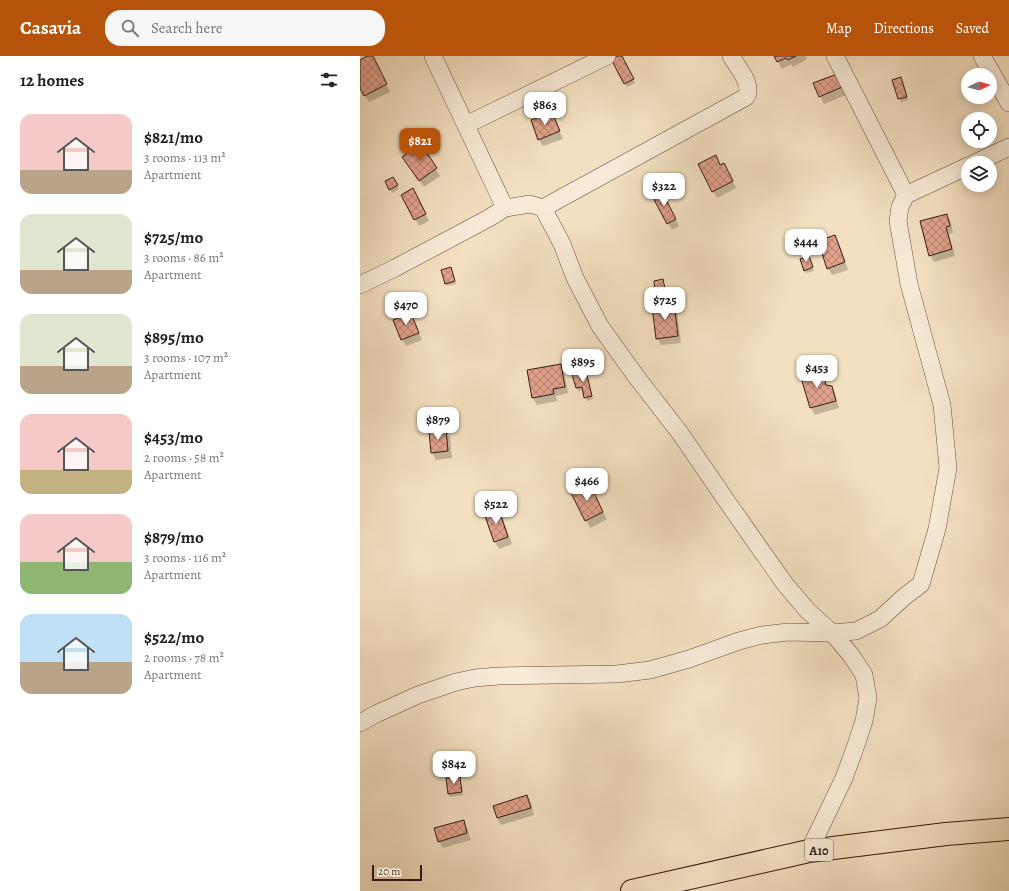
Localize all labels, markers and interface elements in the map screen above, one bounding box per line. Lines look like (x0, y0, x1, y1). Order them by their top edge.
search box (105, 10, 385, 46)
text: Casavia (20, 15, 81, 41)
icon: search (119, 17, 141, 39)
text: Search here (151, 18, 222, 38)
text: Map (826, 19, 852, 38)
text: Directions (874, 19, 934, 38)
text: Saved (956, 19, 989, 38)
north arrow (961, 68, 997, 104)
map controls (961, 68, 997, 192)
text: 12 homes (20, 69, 84, 92)
icon: filters (318, 69, 340, 91)
pin: $863 (521, 92, 569, 126)
text: $863 (533, 96, 557, 113)
button: locate (961, 112, 997, 148)
text: $821/mo (144, 126, 203, 149)
pin: $821 (396, 128, 444, 162)
icon: home (52, 130, 100, 178)
text: $821 (408, 132, 432, 149)
text: 3 rooms · 113 m² (144, 149, 226, 166)
button: layers (961, 156, 997, 192)
text: Apartment (144, 166, 202, 183)
pin: $322 (640, 173, 688, 207)
text: $322 (652, 177, 676, 194)
text: $725/mo (144, 226, 203, 249)
pin: $444 (782, 229, 830, 263)
icon: home (52, 230, 100, 278)
text: $444 (794, 233, 818, 250)
text: 3 rooms · 86 m² (144, 249, 224, 266)
text: Apartment (144, 266, 202, 283)
pin: $725 (641, 287, 689, 321)
text: $725 (653, 291, 677, 308)
pin: $470 (382, 292, 430, 326)
text: $470 (394, 296, 418, 313)
text: $895/mo (144, 326, 204, 349)
icon: home (52, 330, 100, 378)
text: 3 rooms · 107 m² (144, 349, 228, 366)
pin: $895 (559, 349, 607, 383)
text: $895 (571, 353, 595, 370)
pin: $453 (793, 355, 841, 389)
text: $453 (805, 359, 829, 376)
text: Apartment (144, 366, 202, 383)
pin: $879 (414, 407, 462, 441)
text: $879 (426, 411, 450, 428)
text: $453/mo (144, 426, 203, 449)
icon: home (52, 430, 100, 478)
text: 2 rooms · 58 m² (144, 449, 224, 466)
text: Apartment (144, 466, 202, 483)
pin: $466 (563, 468, 611, 502)
text: $466 (575, 472, 599, 489)
pin: $522 (472, 491, 520, 525)
text: $522 (484, 495, 508, 512)
text: $879/mo (144, 526, 204, 549)
icon: home (52, 530, 100, 578)
text: 3 rooms · 116 m² (144, 549, 226, 566)
text: Apartment (144, 566, 202, 583)
text: $522/mo (144, 626, 204, 649)
icon: home (52, 630, 100, 678)
text: 2 rooms · 78 m² (144, 649, 224, 666)
text: Apartment (144, 666, 202, 683)
pin: $842 (430, 751, 478, 785)
text: $842 (442, 755, 466, 772)
road number: A10 (805, 839, 833, 861)
scale bar (372, 863, 422, 882)
text: 20 m (378, 864, 400, 879)

